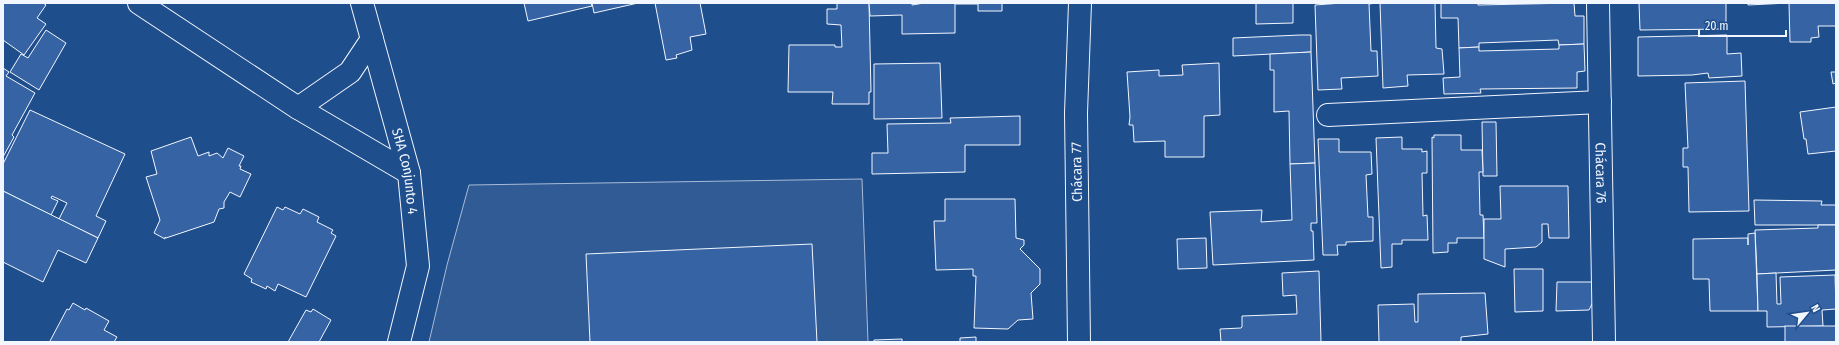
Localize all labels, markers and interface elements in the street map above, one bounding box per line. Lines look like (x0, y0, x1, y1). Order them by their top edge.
scale bar (1699, 12, 1786, 38)
text: 20 m (1705, 19, 1729, 33)
street label: SHA Conjunto 4 (388, 126, 421, 215)
street label: Chácara 77 (1068, 142, 1086, 202)
street label: Chácara 76 (1592, 142, 1610, 204)
north arrow (1787, 293, 1827, 333)
text: N (1808, 302, 1823, 314)

